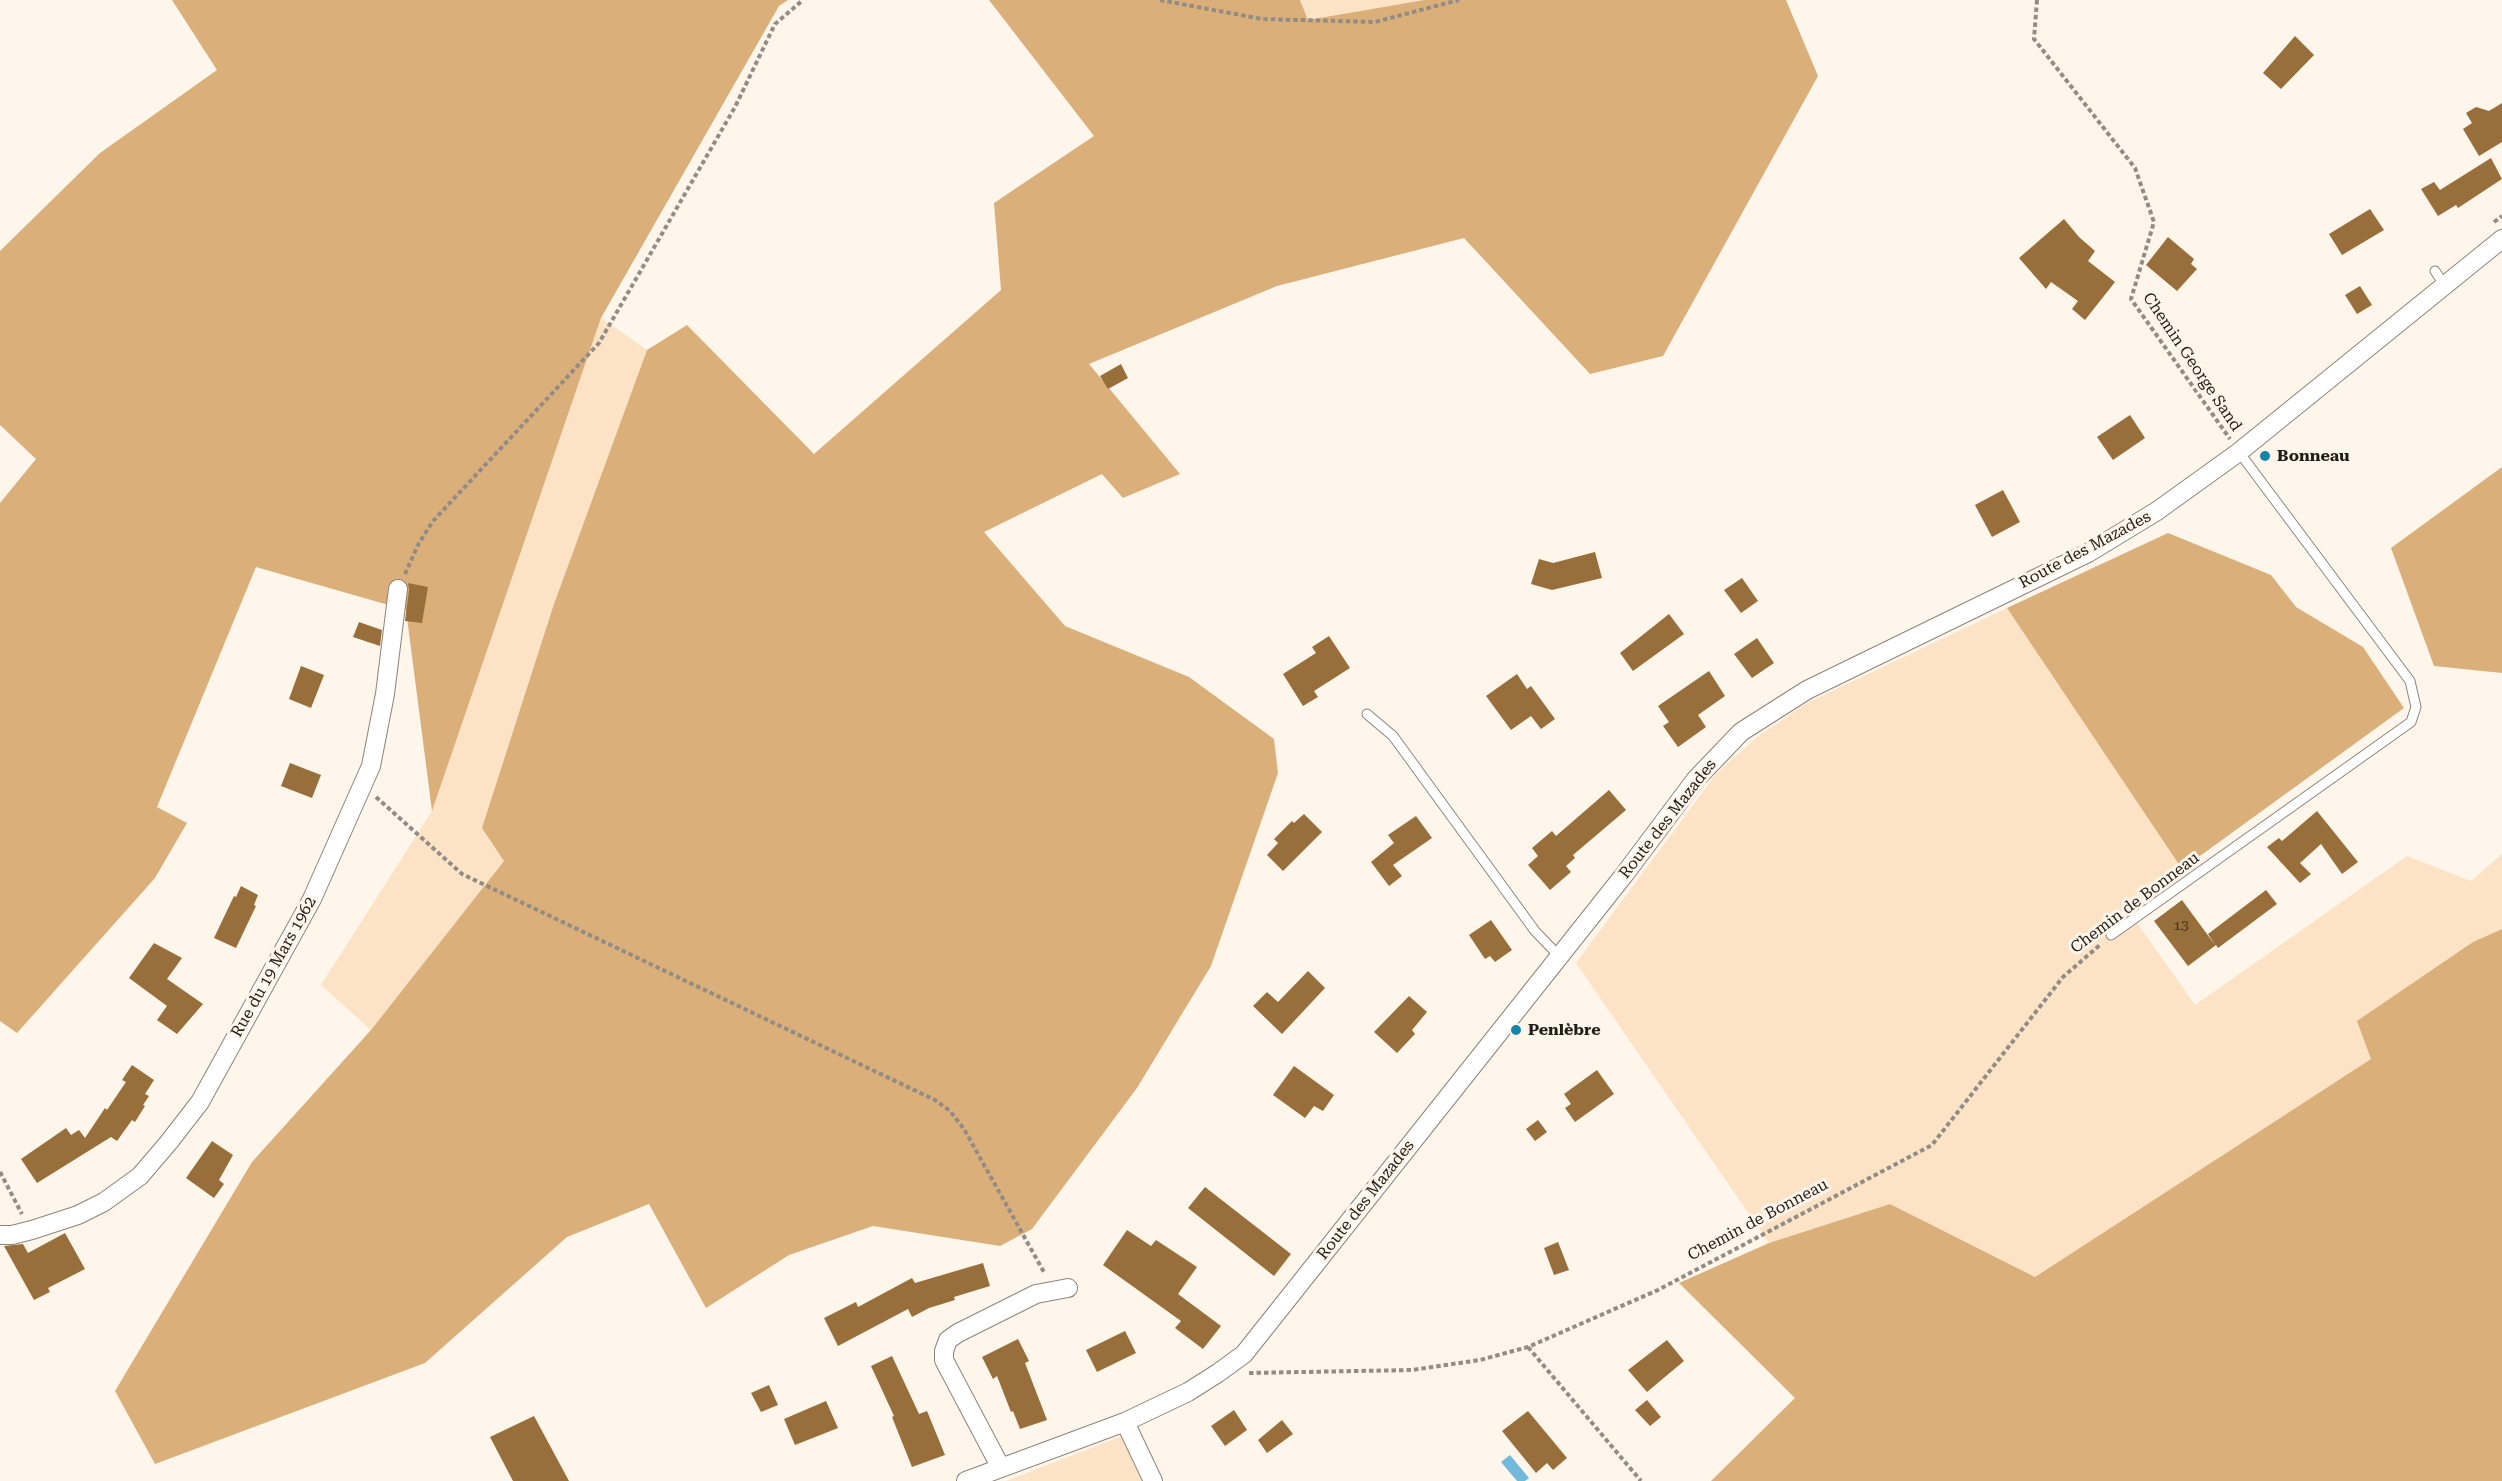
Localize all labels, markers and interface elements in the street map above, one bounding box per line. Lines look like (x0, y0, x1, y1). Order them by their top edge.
street label: Chemin George Sand (2138, 289, 2246, 435)
place label: Bonneau (2277, 446, 2350, 466)
marker: Bonneau (2258, 449, 2272, 463)
street label: Route des Mazades (2016, 507, 2154, 593)
street label: Route des Mazades (1615, 755, 1721, 883)
street label: Chemin de Bonneau (2067, 848, 2203, 958)
street label: Rue du 19 Mars 1962 (227, 893, 321, 1041)
house number: 13 (2173, 918, 2189, 934)
place label: Penlèbre (1528, 1020, 1601, 1040)
marker: Penlèbre (1509, 1023, 1523, 1037)
street label: Route des Mazades (1313, 1136, 1419, 1264)
street label: Chemin de Bonneau (1685, 1175, 1831, 1265)

